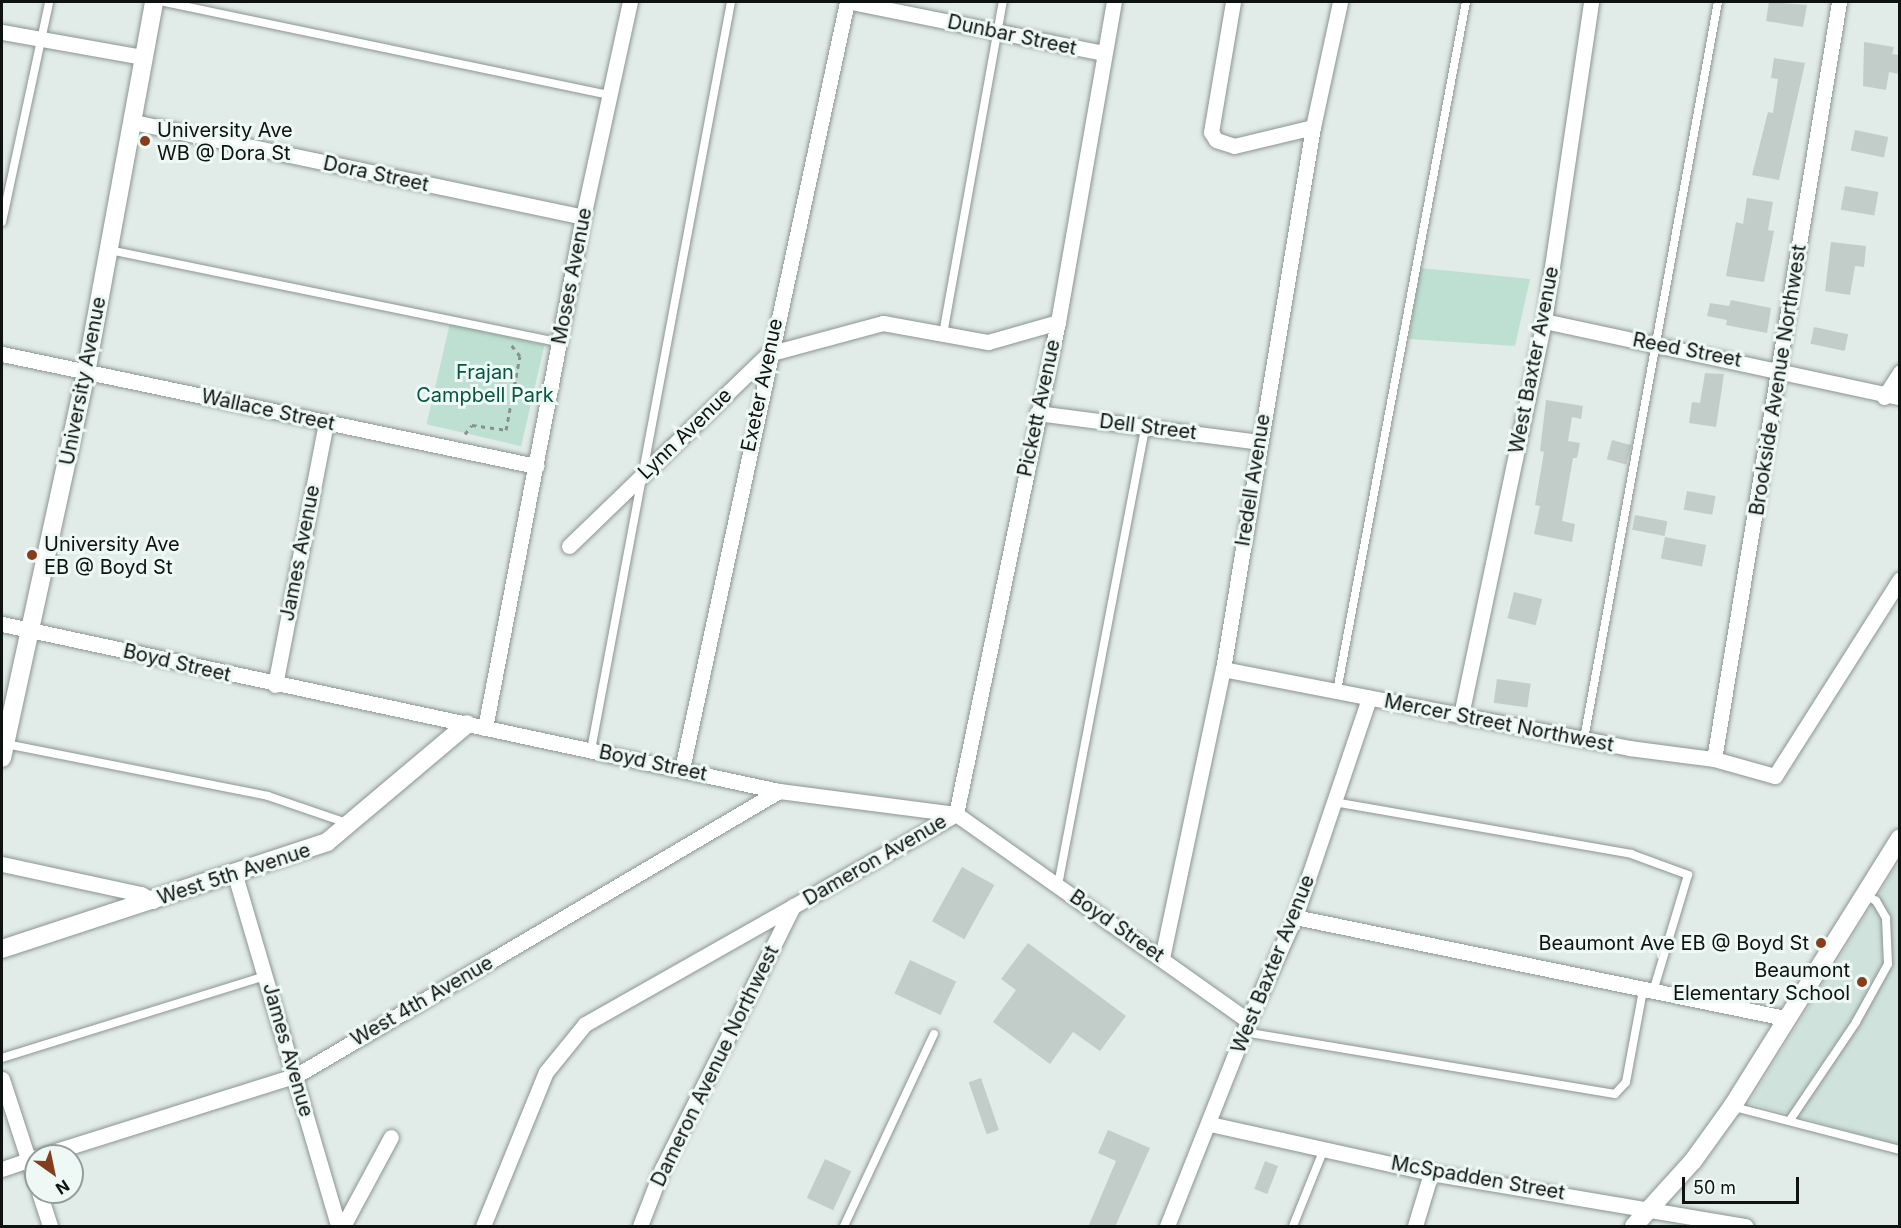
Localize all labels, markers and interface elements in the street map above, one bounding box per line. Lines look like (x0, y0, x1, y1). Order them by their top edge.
street label: Dunbar Street (945, 10, 1079, 60)
place label: University Ave WB @ Dora St (157, 118, 293, 165)
marker: University Ave WB @ Dora St (138, 134, 152, 148)
street label: Dora Street (321, 151, 431, 197)
street label: Moses Avenue (547, 206, 597, 346)
street label: Brookside Avenue Northwest (1745, 243, 1811, 517)
street label: West Baxter Avenue (1504, 264, 1564, 456)
street label: University Avenue (55, 295, 111, 467)
street label: Exeter Avenue (736, 316, 788, 454)
street label: Reed Street (1631, 328, 1743, 372)
street label: Pickett Avenue (1013, 337, 1065, 479)
park label: Frajan Campbell Park (416, 361, 554, 408)
street label: Lynn Avenue (633, 383, 737, 485)
street label: Wallace Street (199, 384, 337, 436)
street label: Dell Street (1098, 409, 1198, 445)
street label: Iredell Avenue (1231, 412, 1275, 548)
street label: James Avenue (275, 483, 325, 623)
place label: University Ave EB @ Boyd St (44, 532, 180, 579)
marker: University Ave EB @ Boyd St (25, 548, 39, 562)
street label: Boyd Street (121, 639, 233, 687)
street label: Mercer Street Northwest (1382, 689, 1616, 757)
street label: Boyd Street (597, 740, 709, 786)
street label: Dameron Avenue (799, 809, 951, 911)
street label: West 5th Avenue (154, 838, 314, 910)
street label: West Baxter Avenue (1226, 871, 1320, 1057)
street label: Boyd Street (1065, 885, 1169, 967)
place label: Beaumont Ave EB @ Boyd St (1538, 931, 1809, 955)
marker: Beaumont Ave EB @ Boyd St (1814, 936, 1828, 950)
street label: Dameron Avenue Northwest (646, 941, 784, 1191)
street label: West 4th Avenue (347, 951, 497, 1051)
place label: Beaumont Elementary School (1673, 958, 1850, 1005)
marker: Beaumont Elementary School (1855, 975, 1869, 989)
street label: James Avenue (257, 980, 319, 1120)
north arrow (24, 1144, 84, 1204)
street label: McSpadden Street (1389, 1151, 1567, 1205)
scale bar (1685, 1165, 1802, 1203)
text: N (52, 1176, 73, 1199)
text: 50 m (1693, 1177, 1736, 1198)

